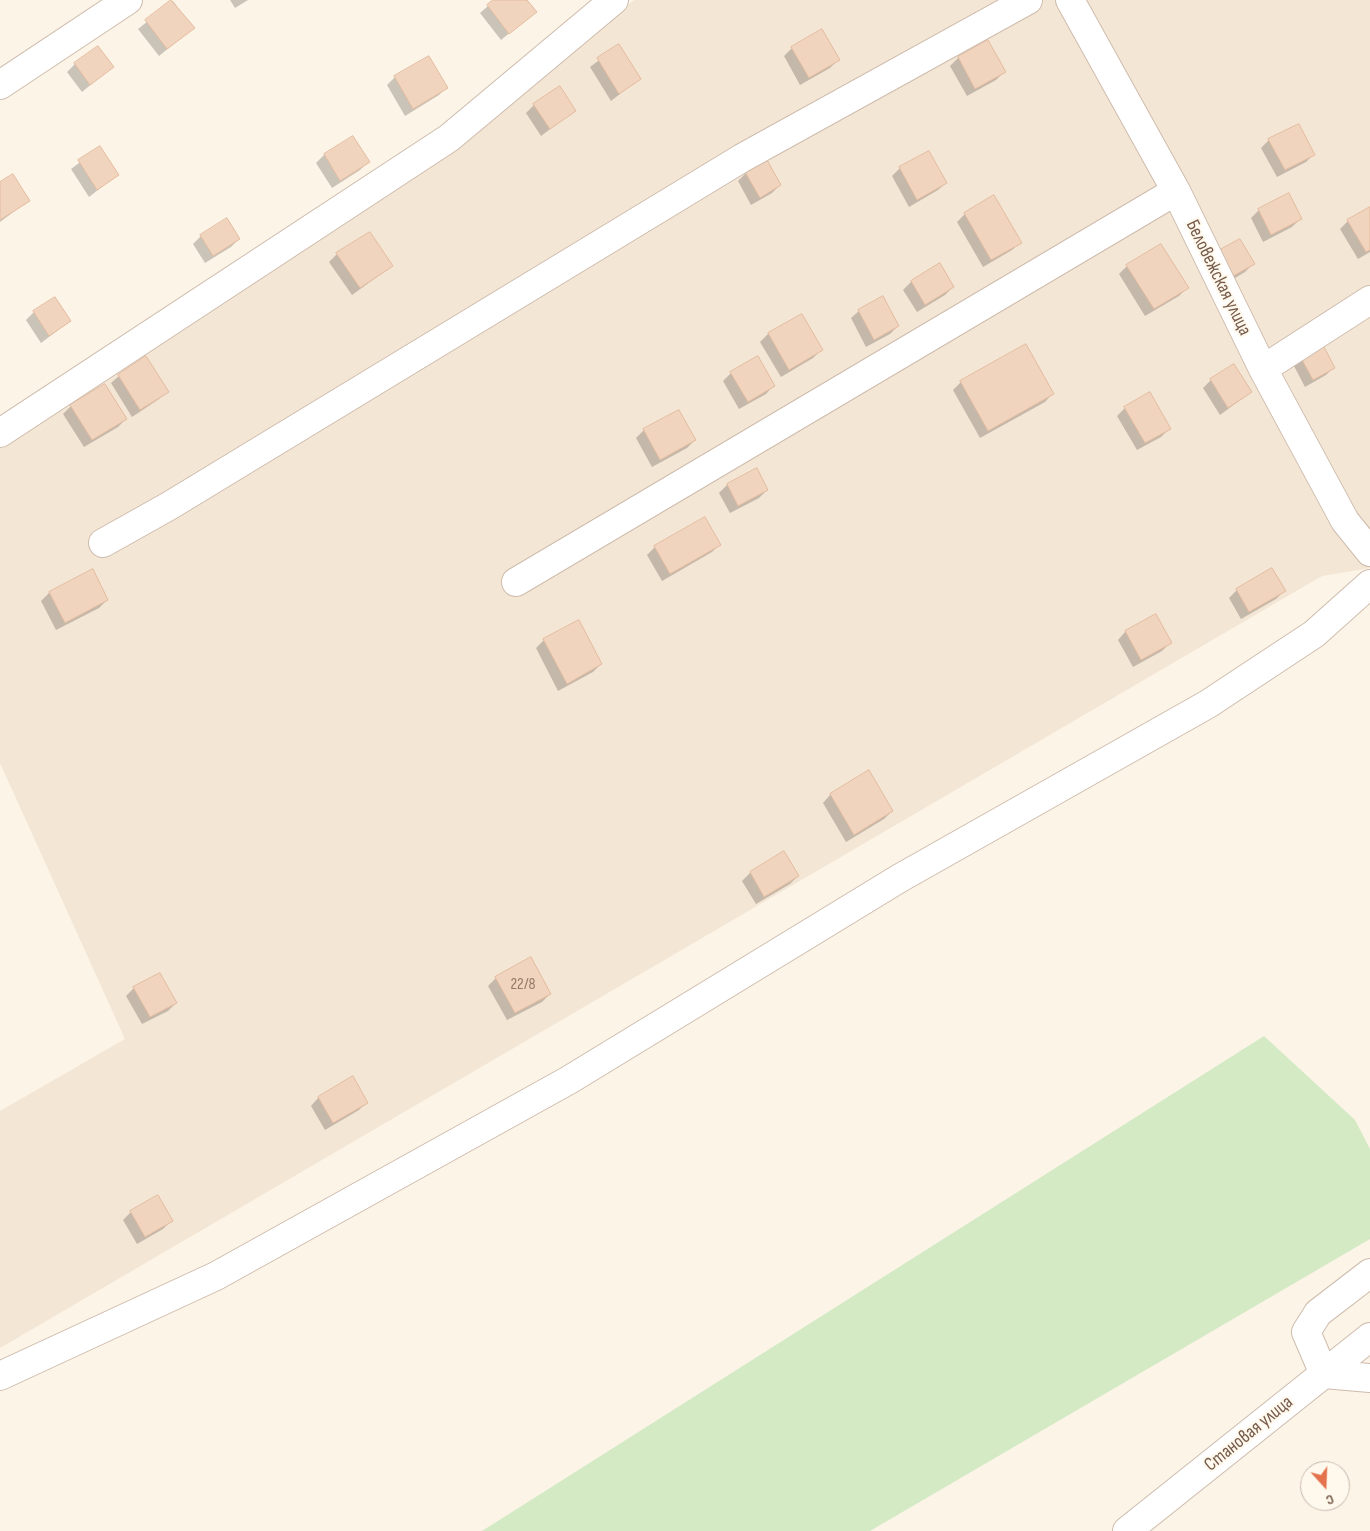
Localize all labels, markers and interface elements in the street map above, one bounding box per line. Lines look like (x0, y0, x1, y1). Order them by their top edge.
street label: Беловежская улица (1180, 216, 1256, 340)
house number: 22/8 (510, 975, 536, 995)
street label: Становая улица (1200, 1391, 1298, 1477)
north arrow (1300, 1461, 1350, 1511)
text: С (1324, 1490, 1336, 1509)

